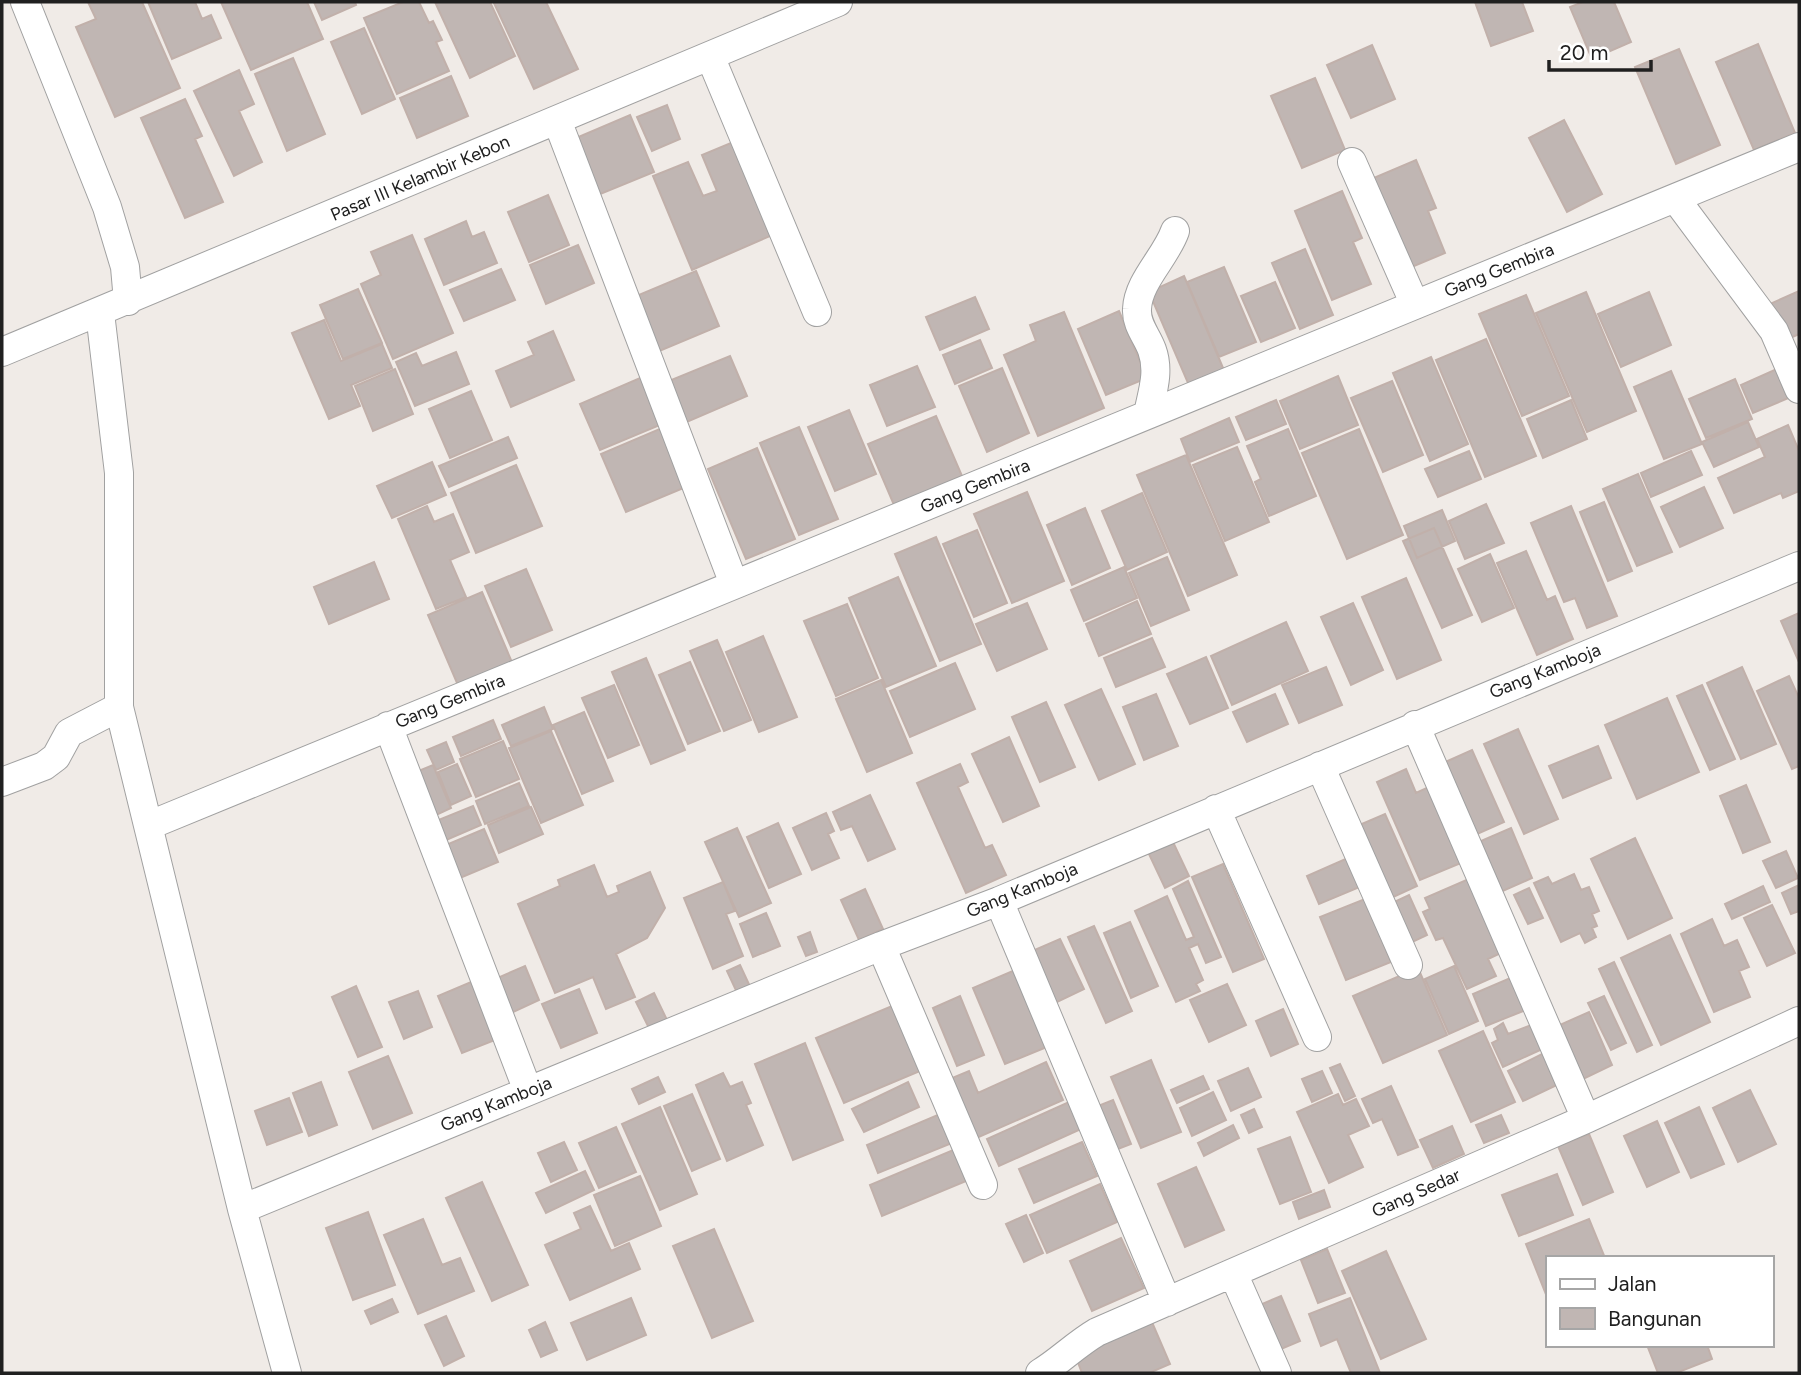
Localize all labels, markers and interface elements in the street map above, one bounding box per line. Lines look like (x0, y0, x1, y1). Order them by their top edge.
scale bar (1549, 28, 1650, 72)
text: 20 m (1560, 40, 1608, 65)
street label: Pasar III Kelambir Kebon (327, 130, 513, 226)
street label: Gang Gembira (1441, 238, 1557, 302)
street label: Gang Gembira (917, 454, 1033, 518)
street label: Gang Kamboja (1486, 639, 1604, 703)
street label: Gang Gembira (392, 669, 508, 733)
street label: Gang Kamboja (963, 858, 1081, 922)
street label: Gang Kamboja (437, 1072, 555, 1136)
street label: Gang Sedar (1368, 1164, 1464, 1222)
legend (1546, 1256, 1773, 1347)
text: Jalan (1608, 1271, 1657, 1296)
text: Bangunan (1608, 1306, 1701, 1331)

